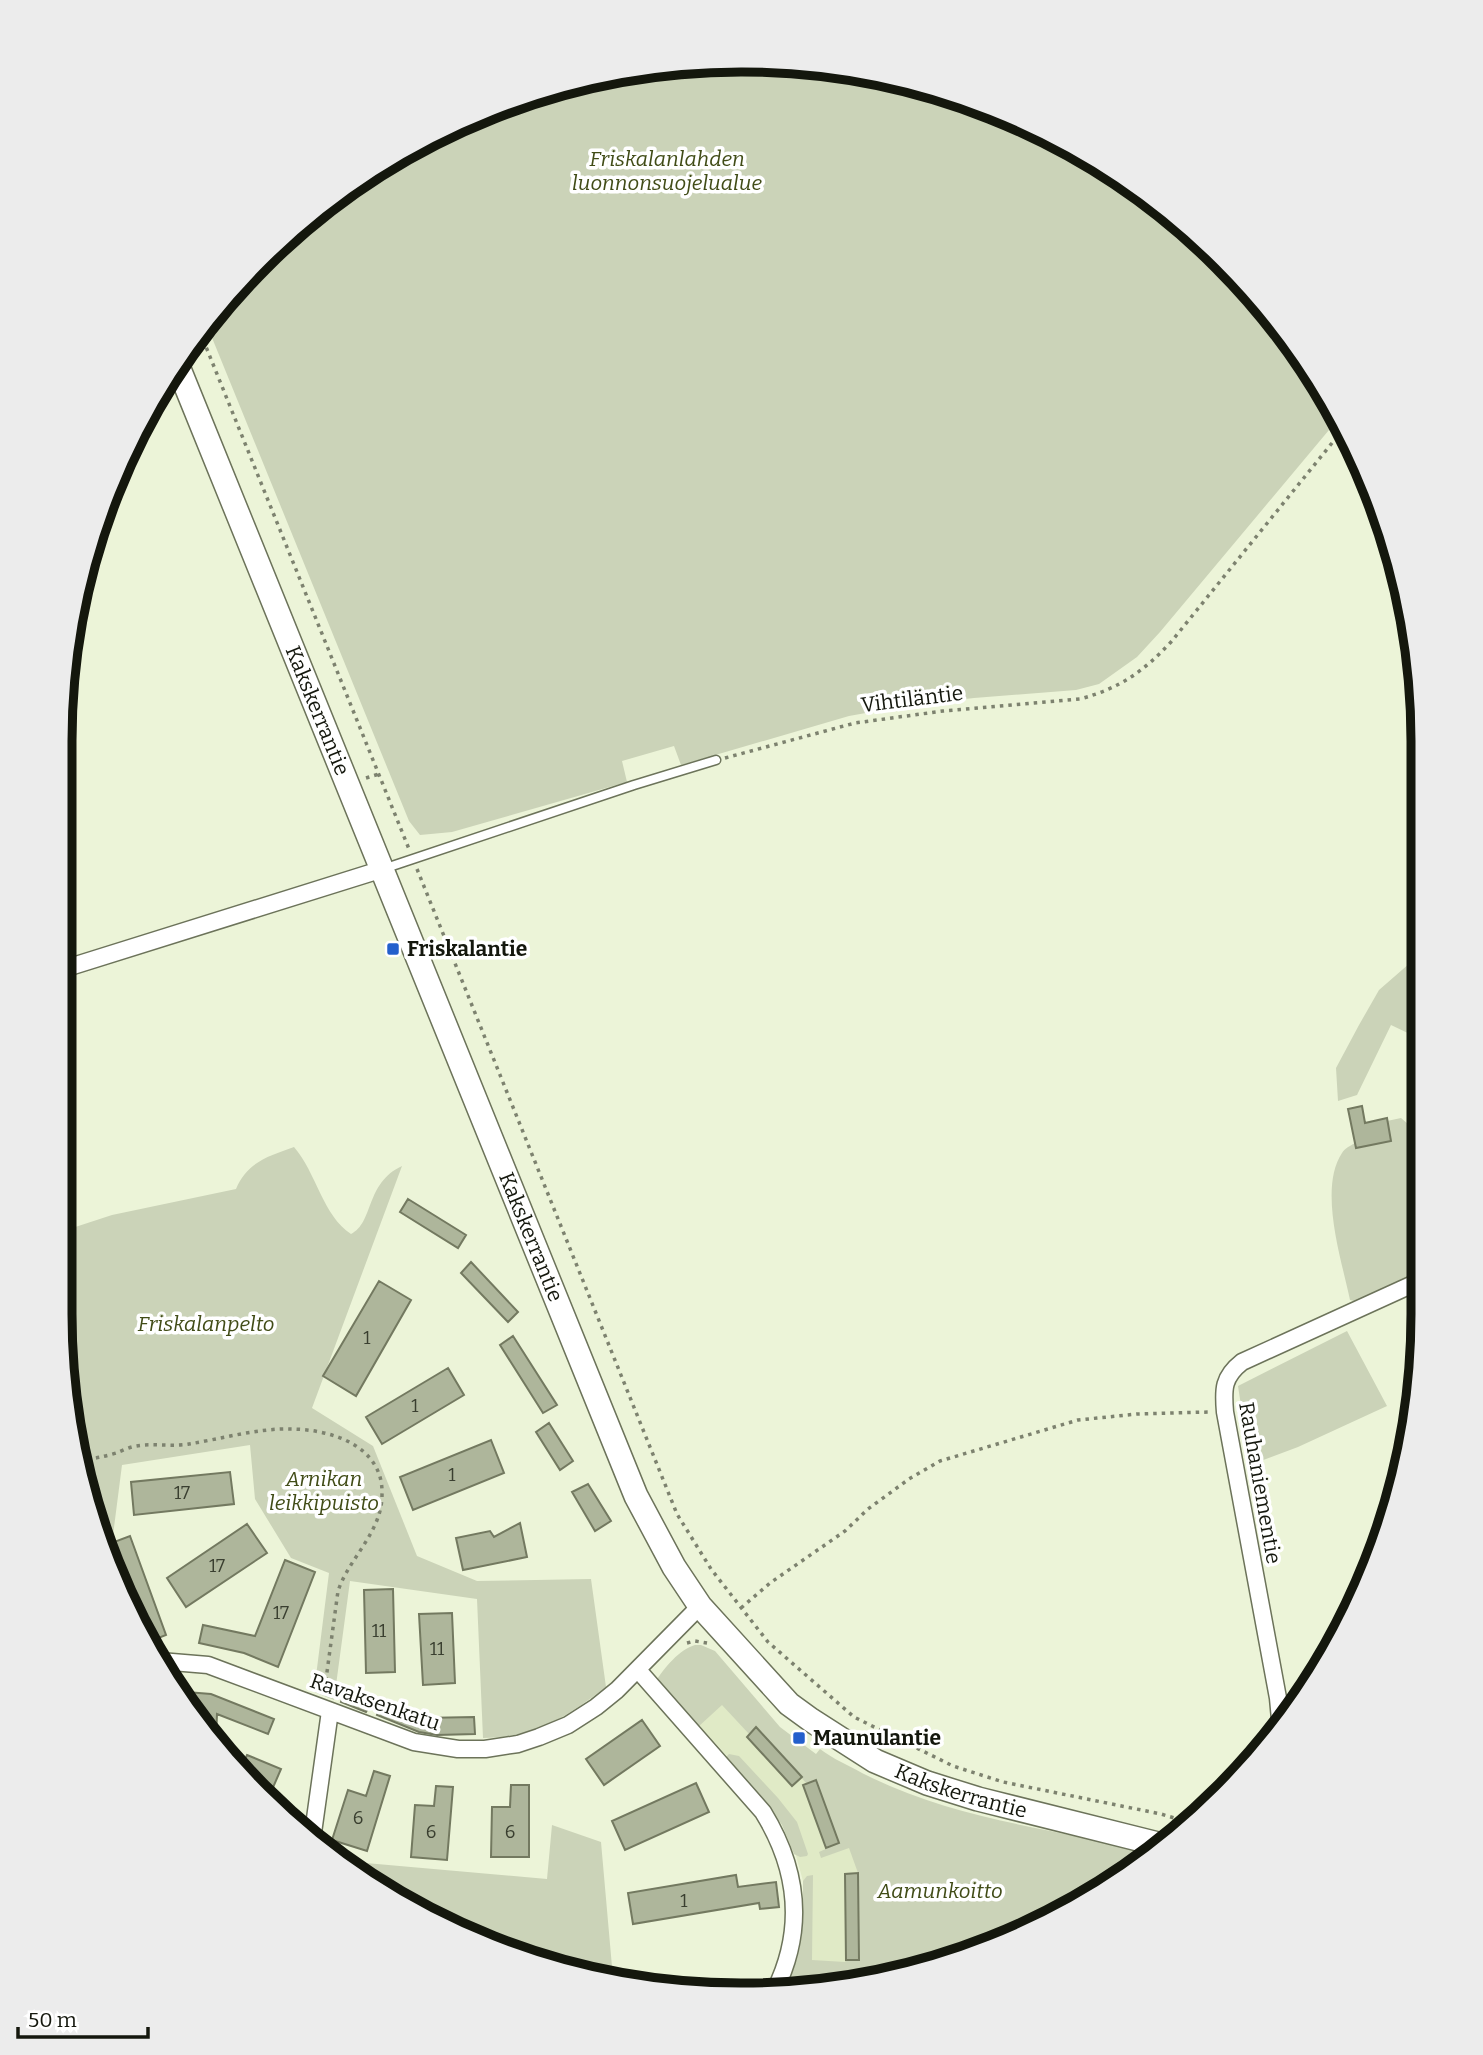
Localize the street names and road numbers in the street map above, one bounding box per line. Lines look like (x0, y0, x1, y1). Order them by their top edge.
street label: Kakskerrantie (280, 642, 355, 779)
street label: Vihtiläntie (859, 680, 965, 718)
street label: Kakskerrantie (493, 1168, 569, 1305)
street label: Rauhaniementie (1233, 1400, 1287, 1566)
street label: Ravaksenkatu (306, 1668, 444, 1736)
street label: Kakskerrantie (891, 1758, 1030, 1824)

